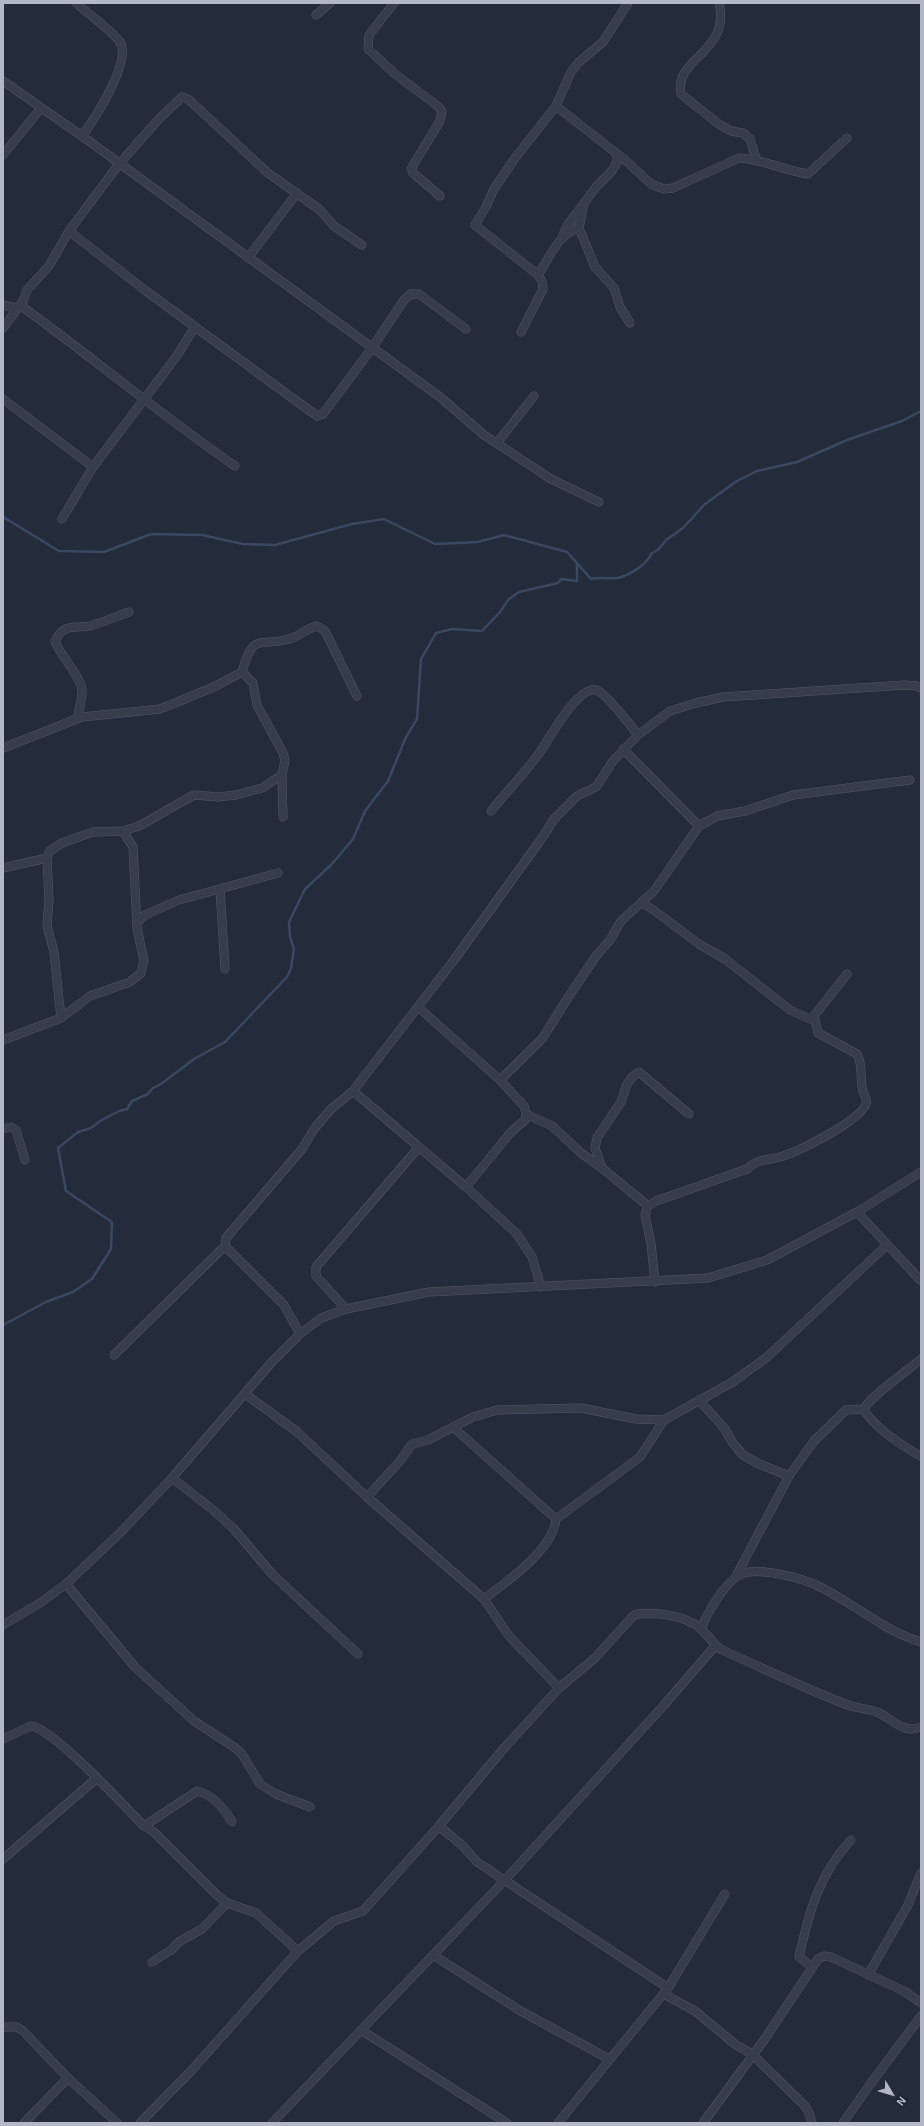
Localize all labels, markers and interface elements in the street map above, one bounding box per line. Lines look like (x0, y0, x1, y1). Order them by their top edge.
north arrow (872, 2074, 912, 2114)
text: N (894, 2095, 909, 2109)

